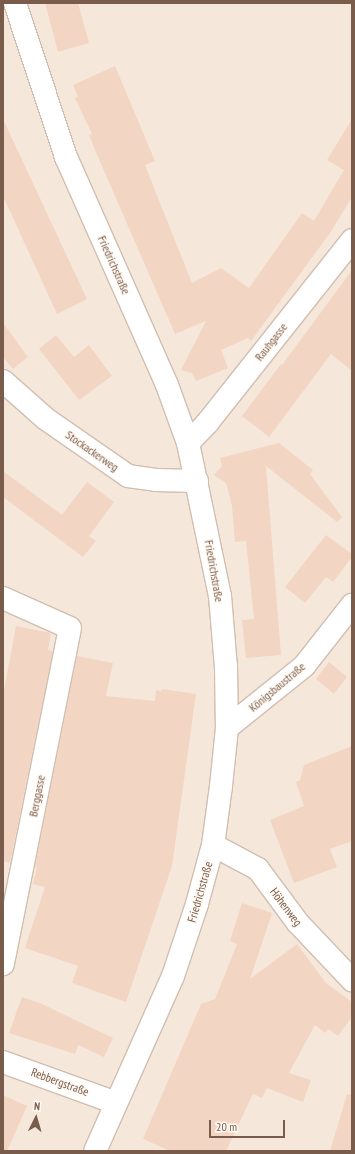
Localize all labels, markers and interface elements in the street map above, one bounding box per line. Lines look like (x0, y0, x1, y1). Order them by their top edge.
street label: Friedrichstraße (95, 233, 133, 297)
street label: Rauhgasse (252, 320, 290, 364)
street label: Stockackerweg (63, 428, 121, 474)
street label: Friedrichstraße (201, 539, 227, 603)
street label: Königsbaustraße (246, 659, 308, 715)
street label: Berggasse (26, 774, 48, 818)
street label: Friedrichstraße (184, 860, 216, 924)
street label: Höhenweg (267, 885, 305, 929)
street label: Rebbergstraße (29, 1065, 91, 1099)
north arrow (16, 1098, 56, 1138)
text: N (33, 1099, 41, 1113)
scale bar (211, 1112, 287, 1138)
text: 20 m (216, 1119, 237, 1134)

